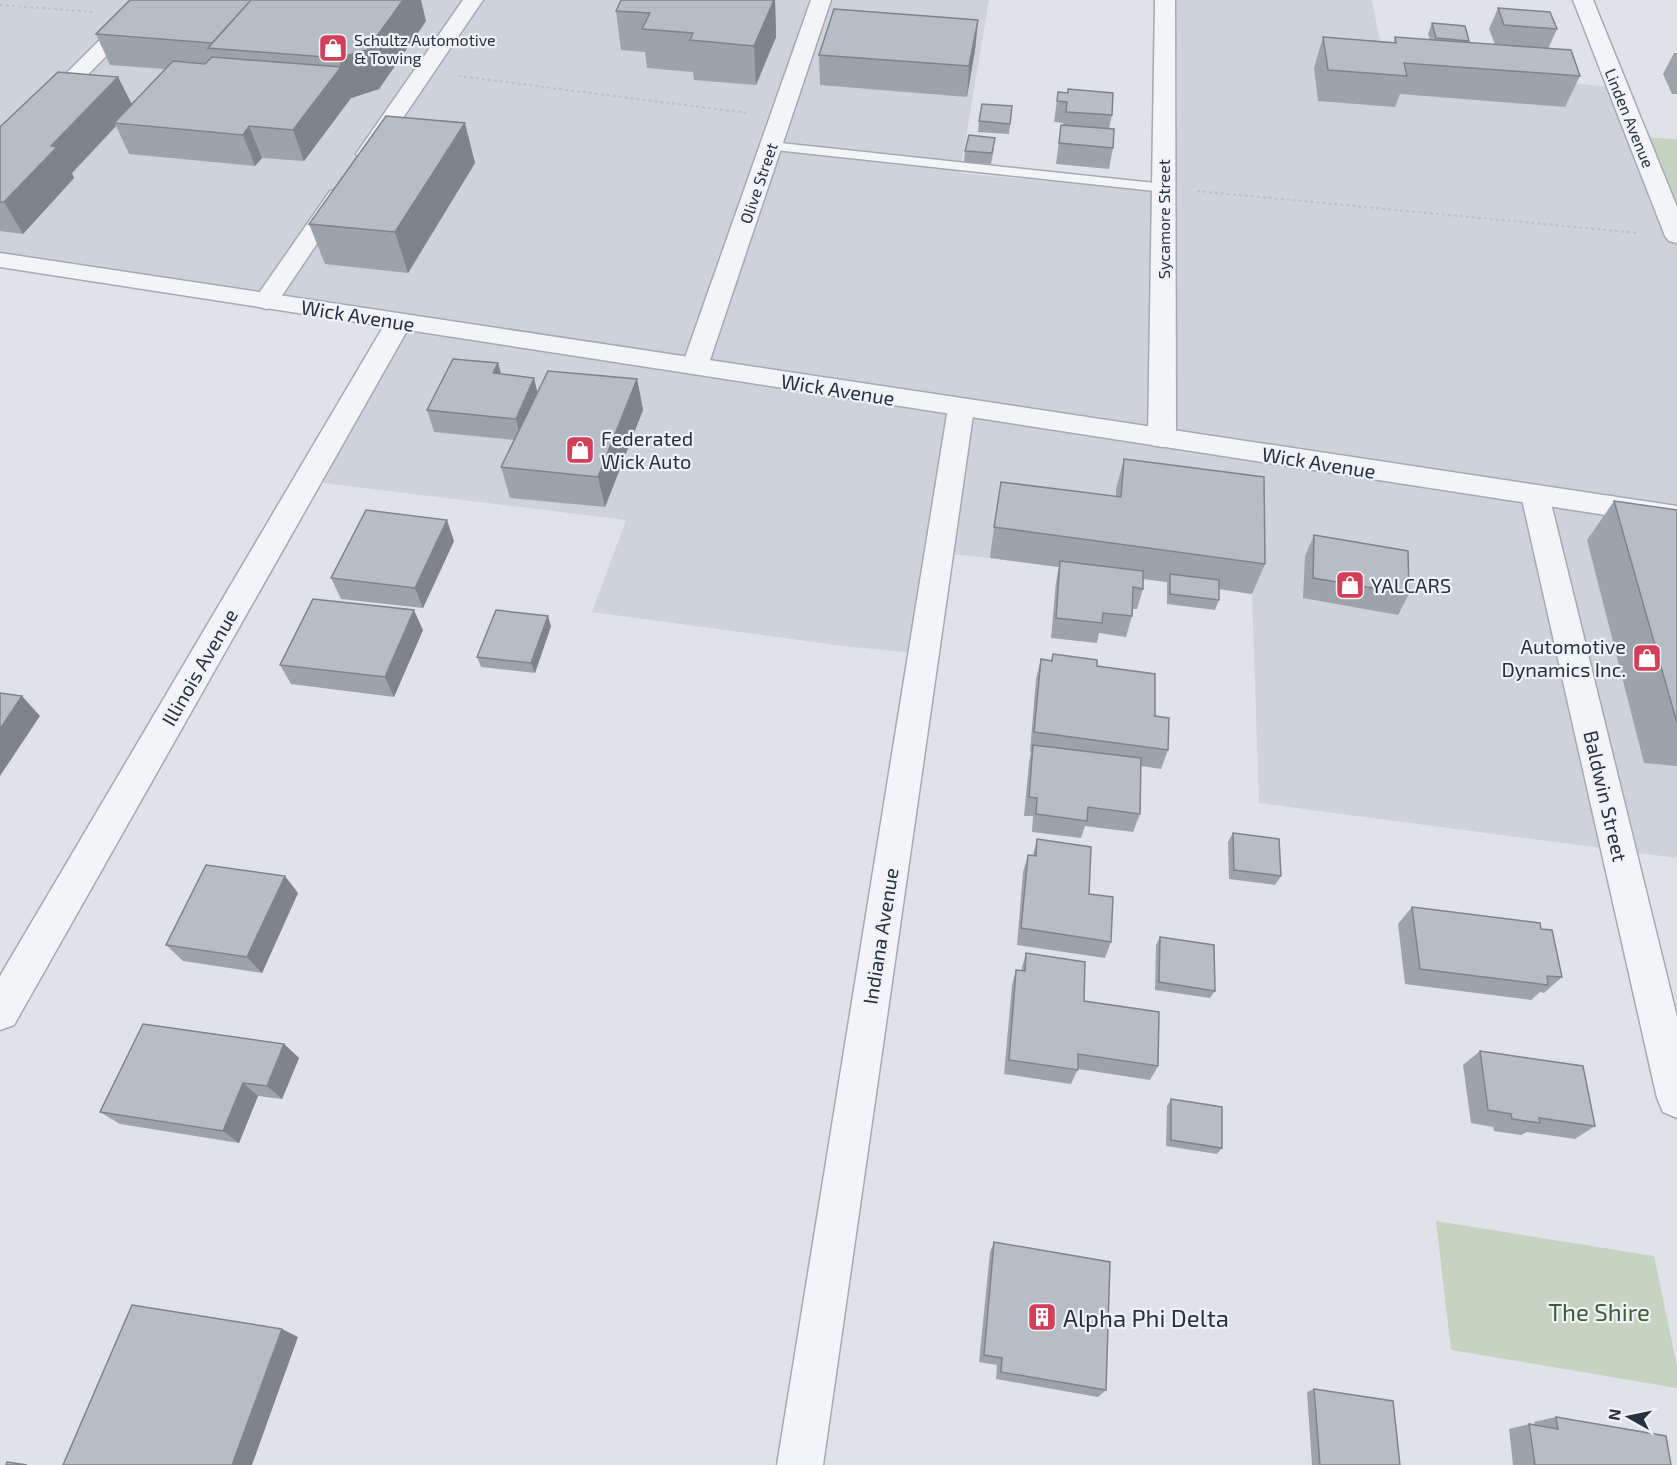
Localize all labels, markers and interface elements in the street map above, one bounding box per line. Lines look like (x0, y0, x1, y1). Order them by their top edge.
place label: Schultz Automotive & Towing (354, 30, 496, 67)
shop icon: Schultz Automotive & Towing (317, 32, 349, 64)
street label: Linden Avenue (1601, 66, 1659, 170)
street label: Olive Street (735, 140, 781, 226)
street label: Sycamore Street (1154, 159, 1173, 279)
street label: Wick Avenue (299, 294, 417, 336)
street label: Wick Avenue (779, 368, 897, 410)
place label: Federated Wick Auto (601, 426, 693, 473)
shop icon: Federated Wick Auto (564, 434, 596, 466)
street label: Wick Avenue (1260, 441, 1378, 483)
shop icon: YALCARS (1334, 569, 1366, 601)
place label: YALCARS (1371, 573, 1451, 597)
street label: Illinois Avenue (156, 604, 242, 730)
place label: Automotive Dynamics Inc. (1501, 634, 1626, 681)
shop icon: Automotive Dynamics Inc. (1631, 642, 1663, 674)
street label: Baldwin Street (1579, 728, 1633, 864)
street label: Indiana Avenue (857, 866, 903, 1006)
park label: The Shire (1548, 1297, 1650, 1326)
building icon: Alpha Phi Delta (1026, 1301, 1058, 1333)
place label: Alpha Phi Delta (1063, 1303, 1229, 1332)
north arrow (1599, 1387, 1659, 1447)
text: N (1603, 1407, 1624, 1422)

